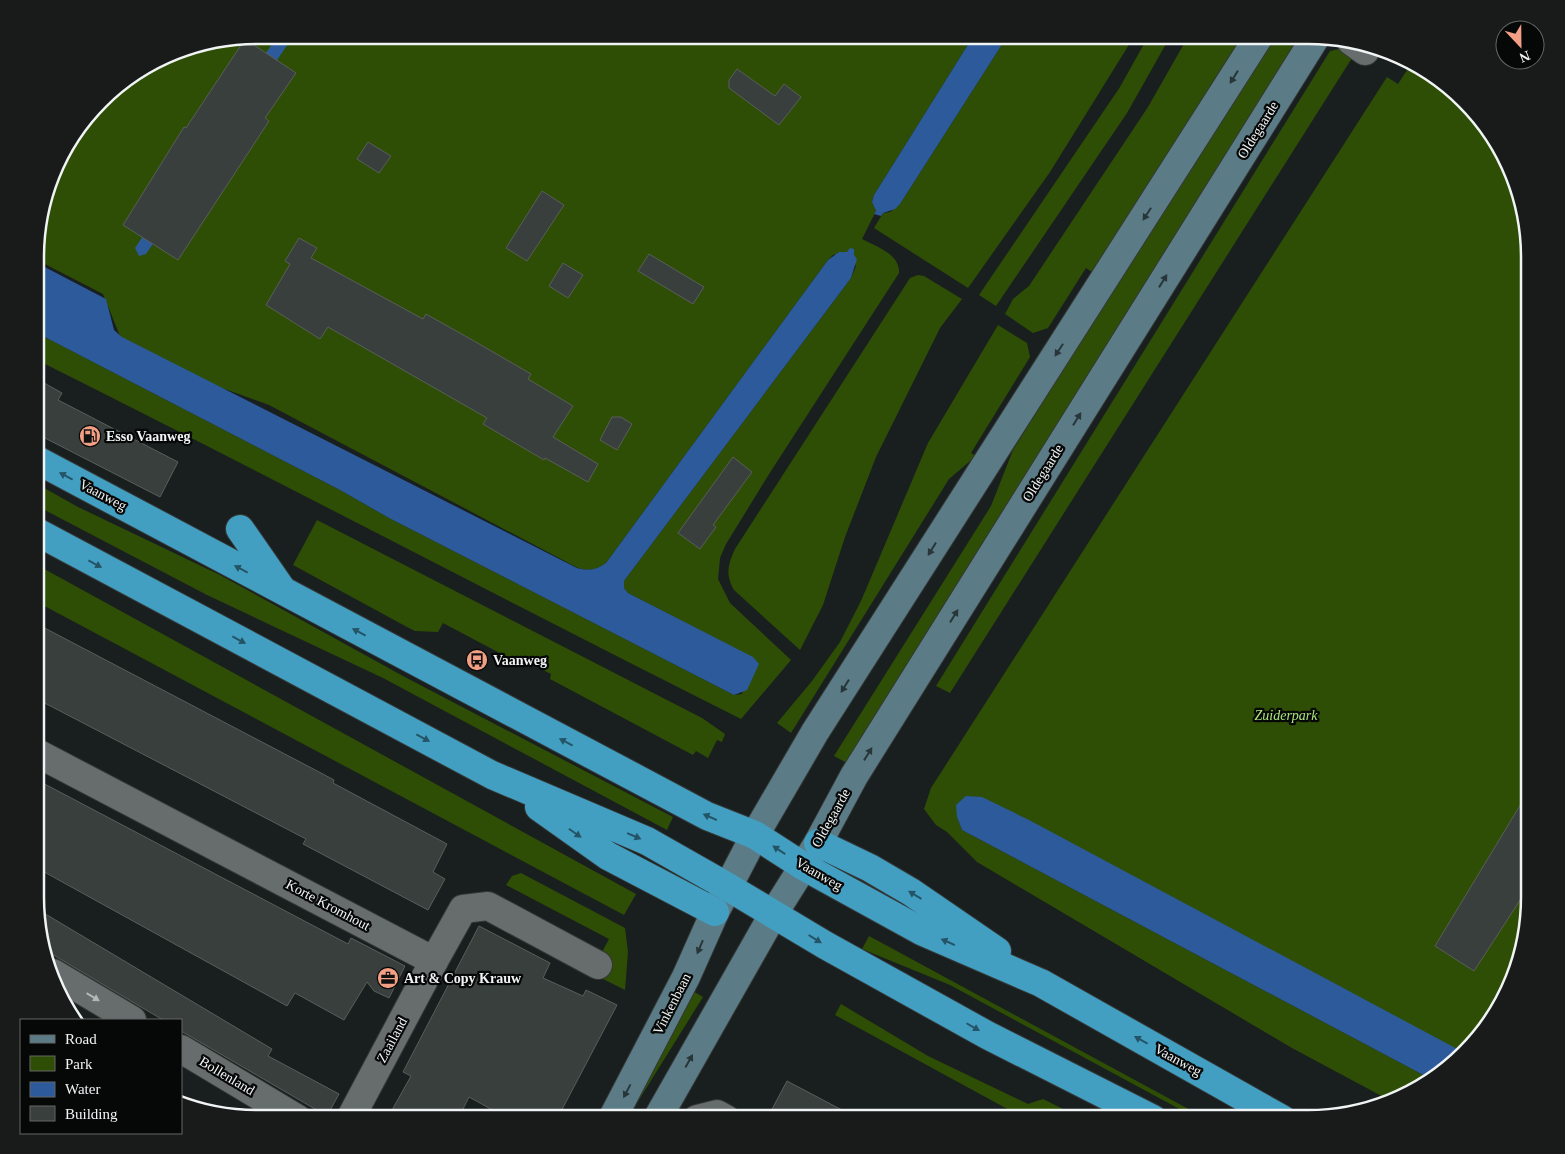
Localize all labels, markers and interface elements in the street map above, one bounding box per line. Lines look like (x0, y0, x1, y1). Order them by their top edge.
north arrow (1495, 20, 1545, 70)
text: N (1517, 48, 1532, 65)
one-way arrow (1229, 70, 1239, 83)
street label: Oldegaarde (1235, 99, 1281, 161)
one-way arrow (1142, 207, 1152, 221)
one-way arrow (1159, 274, 1168, 287)
one-way arrow (1054, 344, 1063, 357)
one-way arrow (1072, 412, 1082, 425)
fuel station icon: Esso Vaanweg (78, 424, 102, 448)
place label: Esso Vaanweg (106, 429, 190, 444)
street label: Oldegaarde (1020, 442, 1066, 504)
one-way arrow (59, 472, 74, 480)
street label: Vaanweg (77, 476, 129, 514)
one-way arrow (927, 542, 936, 555)
one-way arrow (88, 559, 102, 568)
one-way arrow (233, 565, 248, 573)
one-way arrow (949, 609, 959, 622)
one-way arrow (352, 628, 367, 636)
one-way arrow (231, 636, 246, 644)
bus stop icon: Vaanweg (465, 648, 489, 672)
place label: Vaanweg (493, 653, 547, 668)
one-way arrow (840, 679, 850, 692)
park label: Zuiderpark (1255, 708, 1318, 723)
one-way arrow (416, 734, 430, 742)
one-way arrow (559, 738, 573, 746)
one-way arrow (863, 747, 873, 760)
street label: Oldegaarde (809, 786, 853, 850)
one-way arrow (703, 812, 717, 820)
one-way arrow (568, 828, 582, 838)
one-way arrow (627, 832, 641, 840)
one-way arrow (773, 846, 786, 855)
street label: Vaanweg (793, 855, 845, 893)
street label: Korte Kromhout (283, 877, 373, 933)
one-way arrow (908, 890, 921, 899)
one-way arrow (808, 934, 822, 943)
one-way arrow (941, 938, 955, 946)
one-way arrow (696, 939, 704, 954)
office icon: Art & Copy Krauw (376, 966, 400, 990)
place label: Art & Copy Krauw (404, 971, 522, 986)
street label: Vinkenbaan (650, 971, 694, 1037)
one-way arrow (86, 992, 99, 1001)
street label: Zaailand (374, 1015, 410, 1065)
legend (20, 1019, 182, 1134)
one-way arrow (966, 1023, 980, 1032)
text: Road (65, 1031, 97, 1047)
one-way arrow (1135, 1035, 1148, 1044)
street label: Vaanweg (1152, 1041, 1204, 1079)
one-way arrow (685, 1053, 693, 1068)
street label: Bollenland (197, 1054, 257, 1098)
text: Park (65, 1056, 93, 1072)
text: Water (65, 1081, 100, 1097)
one-way arrow (623, 1084, 631, 1099)
text: Building (65, 1106, 118, 1122)

